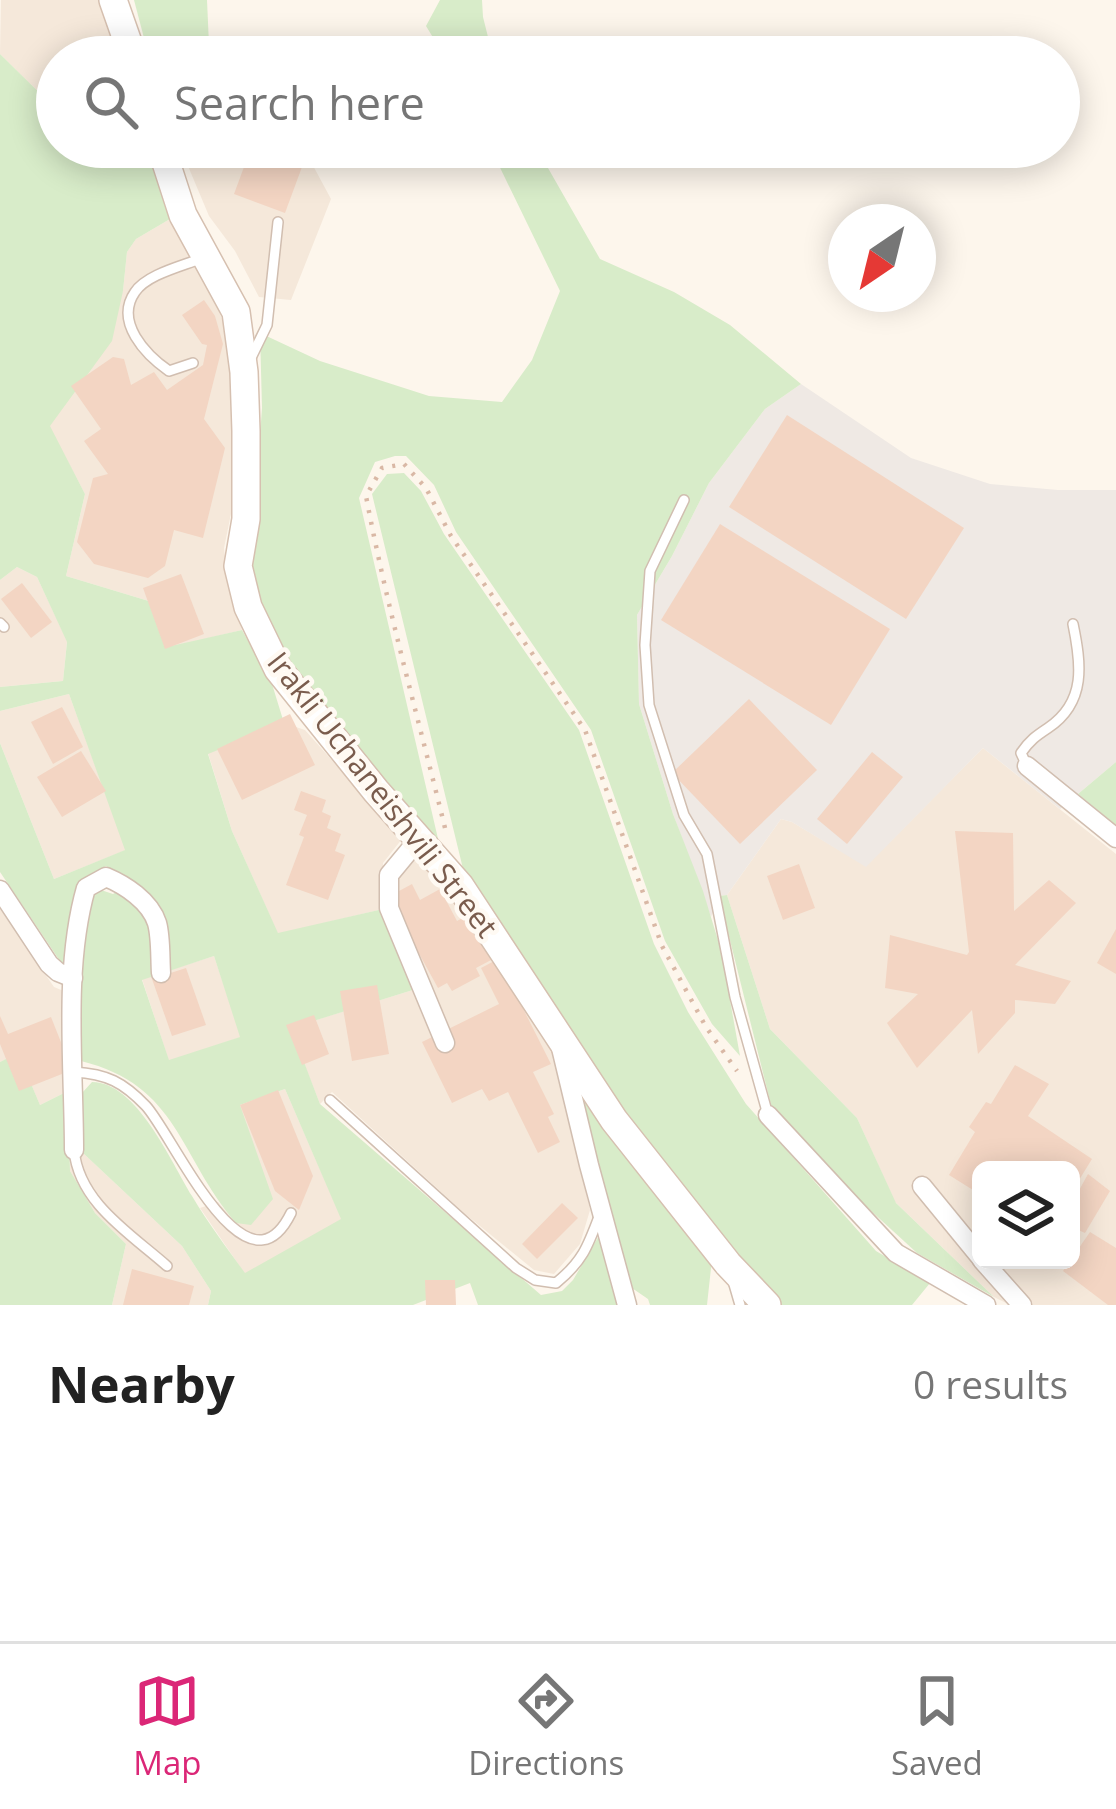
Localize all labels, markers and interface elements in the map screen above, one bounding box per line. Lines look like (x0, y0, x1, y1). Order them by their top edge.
search box (36, 36, 1080, 168)
icon: search (78, 69, 144, 135)
text: Search here (174, 72, 425, 133)
north arrow (828, 204, 936, 312)
street label: Irakli Uchaneishvili Street (259, 643, 508, 945)
map controls (972, 1161, 1080, 1269)
button: layers (972, 1161, 1080, 1269)
text: Nearby (48, 1348, 235, 1418)
text: 0 results (913, 1357, 1068, 1410)
tab: Map (133, 1668, 202, 1785)
tab: Directions (468, 1668, 624, 1785)
tab: Saved (891, 1668, 983, 1785)

